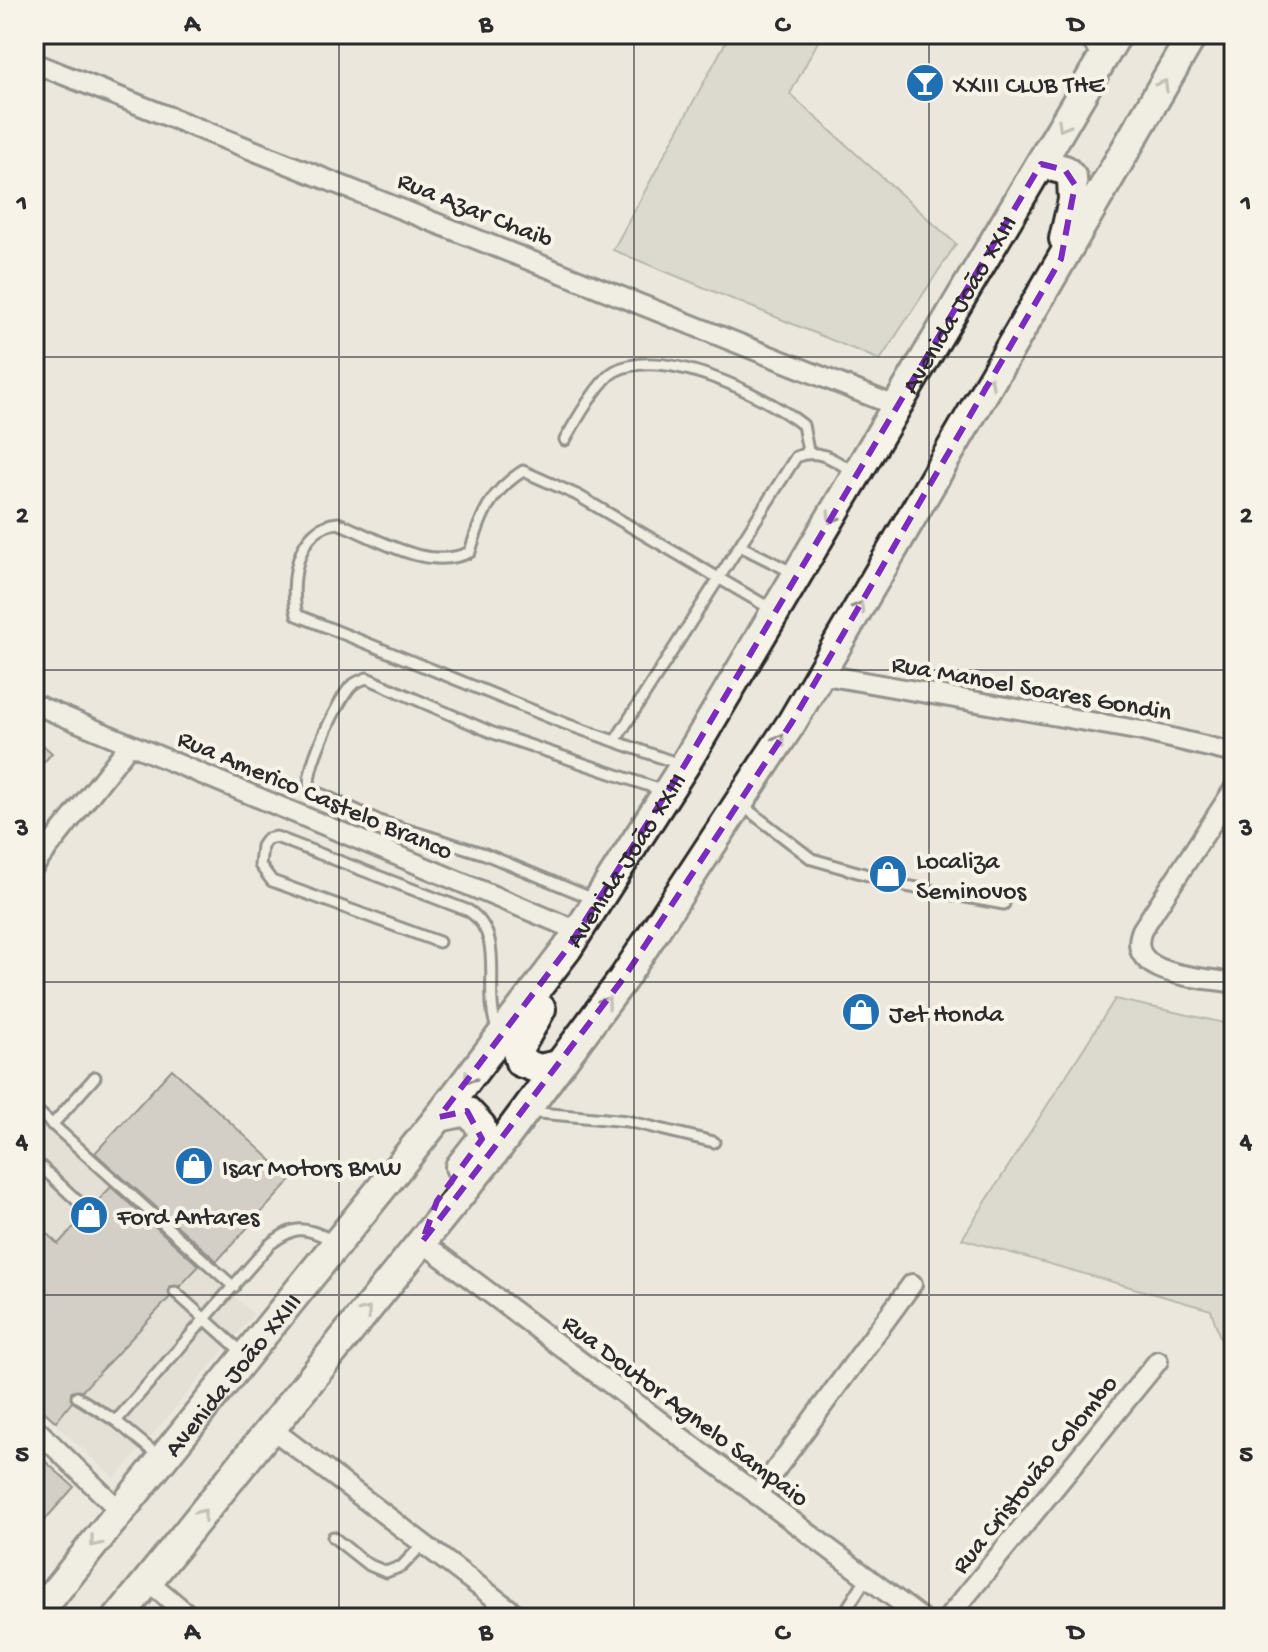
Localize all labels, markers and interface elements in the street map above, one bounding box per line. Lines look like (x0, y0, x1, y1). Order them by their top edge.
text: A (183, 11, 201, 42)
text: B (478, 11, 494, 42)
text: C (775, 11, 792, 42)
text: D (1066, 11, 1086, 42)
bar icon: XXIII CLUB THE (904, 62, 946, 104)
place label: XXIII CLUB THE (952, 72, 1105, 103)
one-way arrow (1153, 79, 1169, 94)
one-way arrow (1057, 117, 1073, 131)
street label: Rua Azar Chaib (392, 167, 557, 258)
text: 1 (16, 190, 27, 221)
text: 1 (1240, 190, 1251, 221)
street label: Avenida João XXIII (897, 211, 1026, 401)
one-way arrow (979, 376, 995, 391)
text: 2 (16, 502, 29, 533)
text: 2 (1240, 502, 1253, 533)
one-way arrow (826, 509, 841, 524)
one-way arrow (849, 601, 865, 616)
street label: Rua Manoel Soares Gondin (889, 651, 1174, 730)
street label: Rua Americo Castelo Branco (172, 725, 457, 869)
one-way arrow (771, 733, 786, 748)
street label: Avenida João XXIII (561, 768, 696, 955)
text: 3 (14, 815, 29, 846)
text: 3 (1238, 815, 1253, 846)
place label: Localiza Seminovos (916, 848, 1027, 909)
shop icon: Localiza Seminovos (867, 853, 909, 895)
shop icon: Jet Honda (840, 991, 882, 1033)
one-way arrow (596, 997, 610, 1011)
place label: Jet Honda (889, 1001, 1005, 1032)
one-way arrow (464, 1069, 479, 1083)
text: 4 (15, 1128, 29, 1159)
text: 4 (1239, 1128, 1253, 1159)
shop icon: Isar Motors BMW (173, 1145, 215, 1187)
place label: Isar Motors BMW (222, 1155, 402, 1186)
shop icon: Ford Antares (68, 1194, 110, 1236)
place label: Ford Antares (116, 1204, 261, 1235)
street label: Avenida João XXIII (159, 1288, 310, 1465)
one-way arrow (356, 1307, 371, 1321)
street label: Rua Doutor Agnelo Sampaio (555, 1310, 814, 1516)
street label: Rua Cristovão Colombo (947, 1370, 1126, 1582)
text: 5 (15, 1441, 29, 1472)
text: 5 (1239, 1441, 1253, 1472)
one-way arrow (192, 1508, 207, 1523)
one-way arrow (90, 1533, 105, 1547)
text: A (183, 1619, 201, 1650)
text: B (478, 1619, 494, 1650)
text: C (775, 1619, 792, 1650)
text: D (1066, 1619, 1086, 1650)

